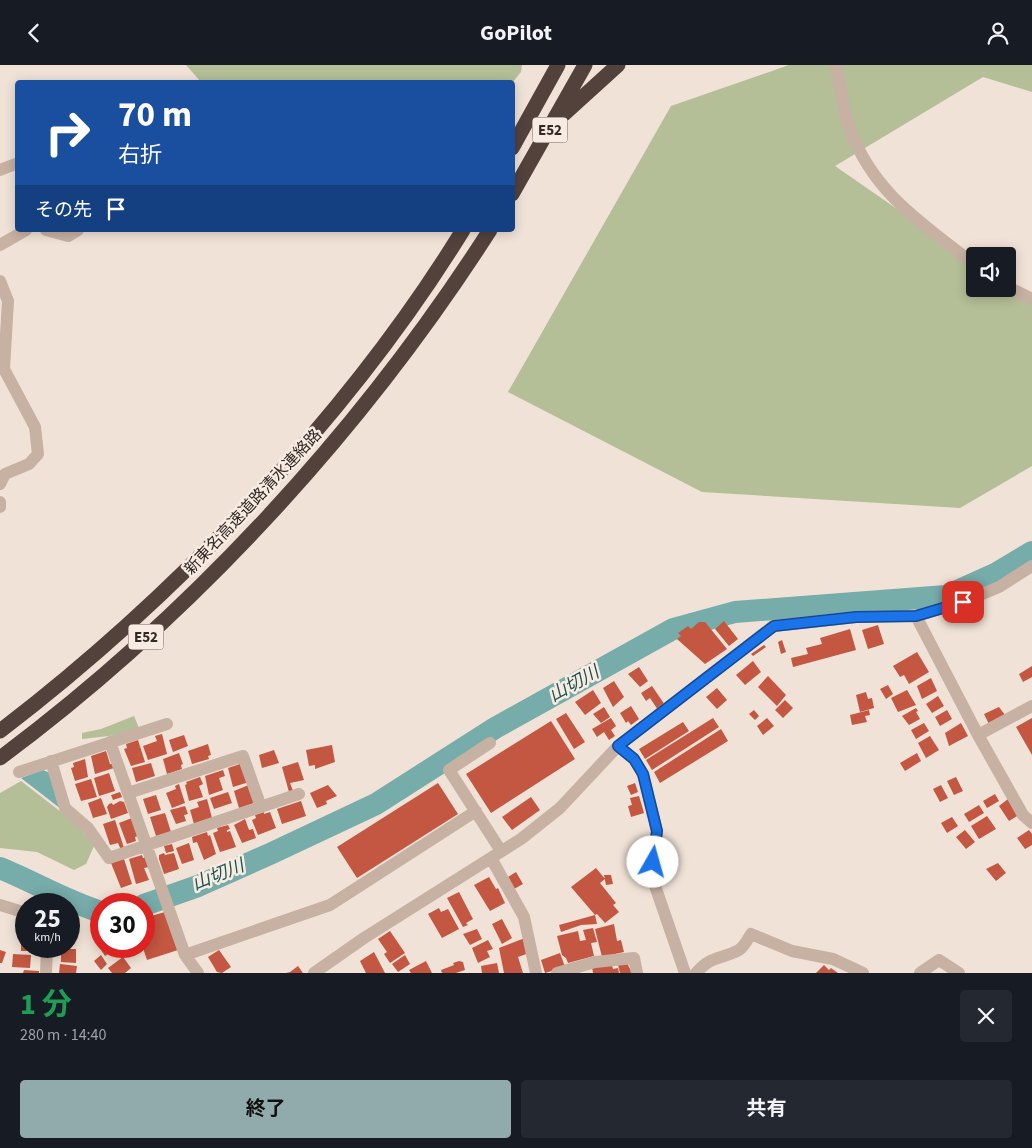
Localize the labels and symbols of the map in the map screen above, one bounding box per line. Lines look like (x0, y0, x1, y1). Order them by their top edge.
road number: E52 (532, 117, 568, 143)
street label: 新東名高速道路清水連絡路 (179, 424, 327, 580)
pin (942, 581, 984, 623)
road number: E52 (128, 625, 164, 649)
water label: 山切川 (544, 659, 605, 708)
position arrow (626, 835, 678, 887)
water label: 山切川 (188, 853, 250, 897)
speed limit sign: 30 (90, 893, 155, 958)

